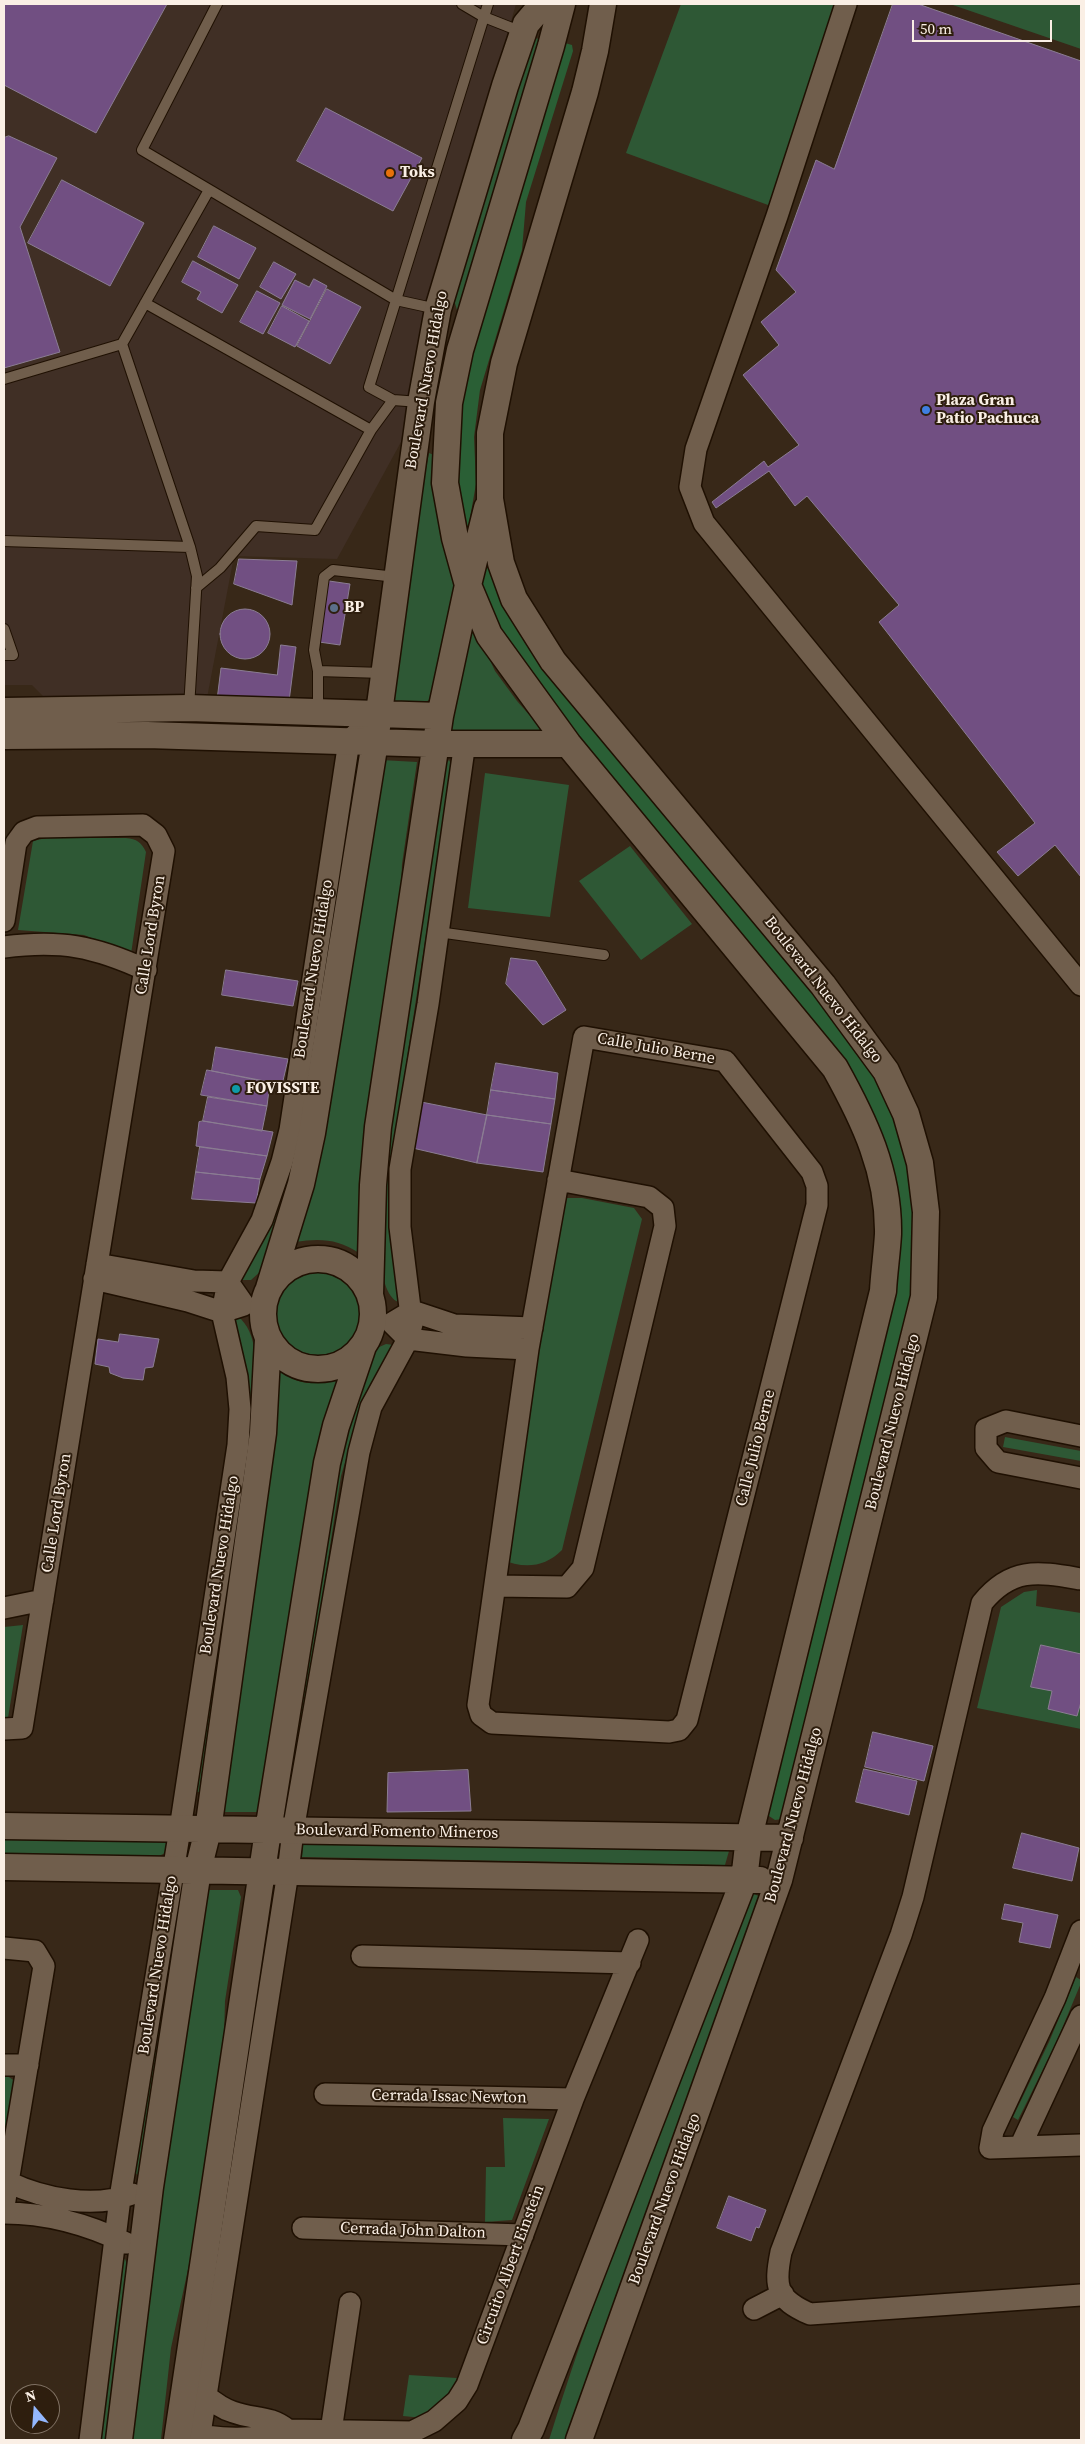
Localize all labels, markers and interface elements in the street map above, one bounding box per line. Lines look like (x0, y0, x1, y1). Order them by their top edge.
scale bar (915, 10, 1055, 42)
text: 50 m (920, 18, 952, 39)
place label: Toks (400, 163, 435, 183)
marker: Toks (384, 167, 396, 179)
street label: Boulevard Nuevo Hidalgo (402, 289, 452, 471)
place label: Plaza Gran Patio Pachuca (936, 391, 1039, 429)
marker: Plaza Gran Patio Pachuca (920, 404, 932, 416)
place label: BP (344, 598, 364, 618)
marker: BP (328, 602, 340, 614)
street label: Calle Lord Byron (132, 874, 170, 996)
street label: Boulevard Nuevo Hidalgo (290, 878, 338, 1060)
street label: Boulevard Nuevo Hidalgo (760, 913, 886, 1067)
street label: Calle Julio Berne (596, 1029, 716, 1069)
place label: FOVISSTE (246, 1079, 319, 1099)
marker: FOVISSTE (230, 1083, 242, 1095)
street label: Boulevard Nuevo Hidalgo (862, 1332, 924, 1512)
street label: Calle Julio Berne (732, 1388, 780, 1508)
street label: Calle Lord Byron (38, 1452, 76, 1574)
street label: Boulevard Nuevo Hidalgo (196, 1474, 244, 1656)
street label: Boulevard Nuevo Hidalgo (761, 1725, 827, 1905)
street label: Boulevard Fomento Mineros (295, 1821, 499, 1843)
street label: Boulevard Nuevo Hidalgo (134, 1874, 182, 2056)
street label: Cerrada Issac Newton (371, 2086, 527, 2108)
street label: Boulevard Nuevo Hidalgo (625, 2111, 705, 2287)
street label: Circuito Albert Einstein (473, 2182, 549, 2348)
street label: Cerrada John Dalton (340, 2219, 486, 2243)
north arrow (10, 2384, 60, 2434)
text: N (23, 2385, 39, 2407)

